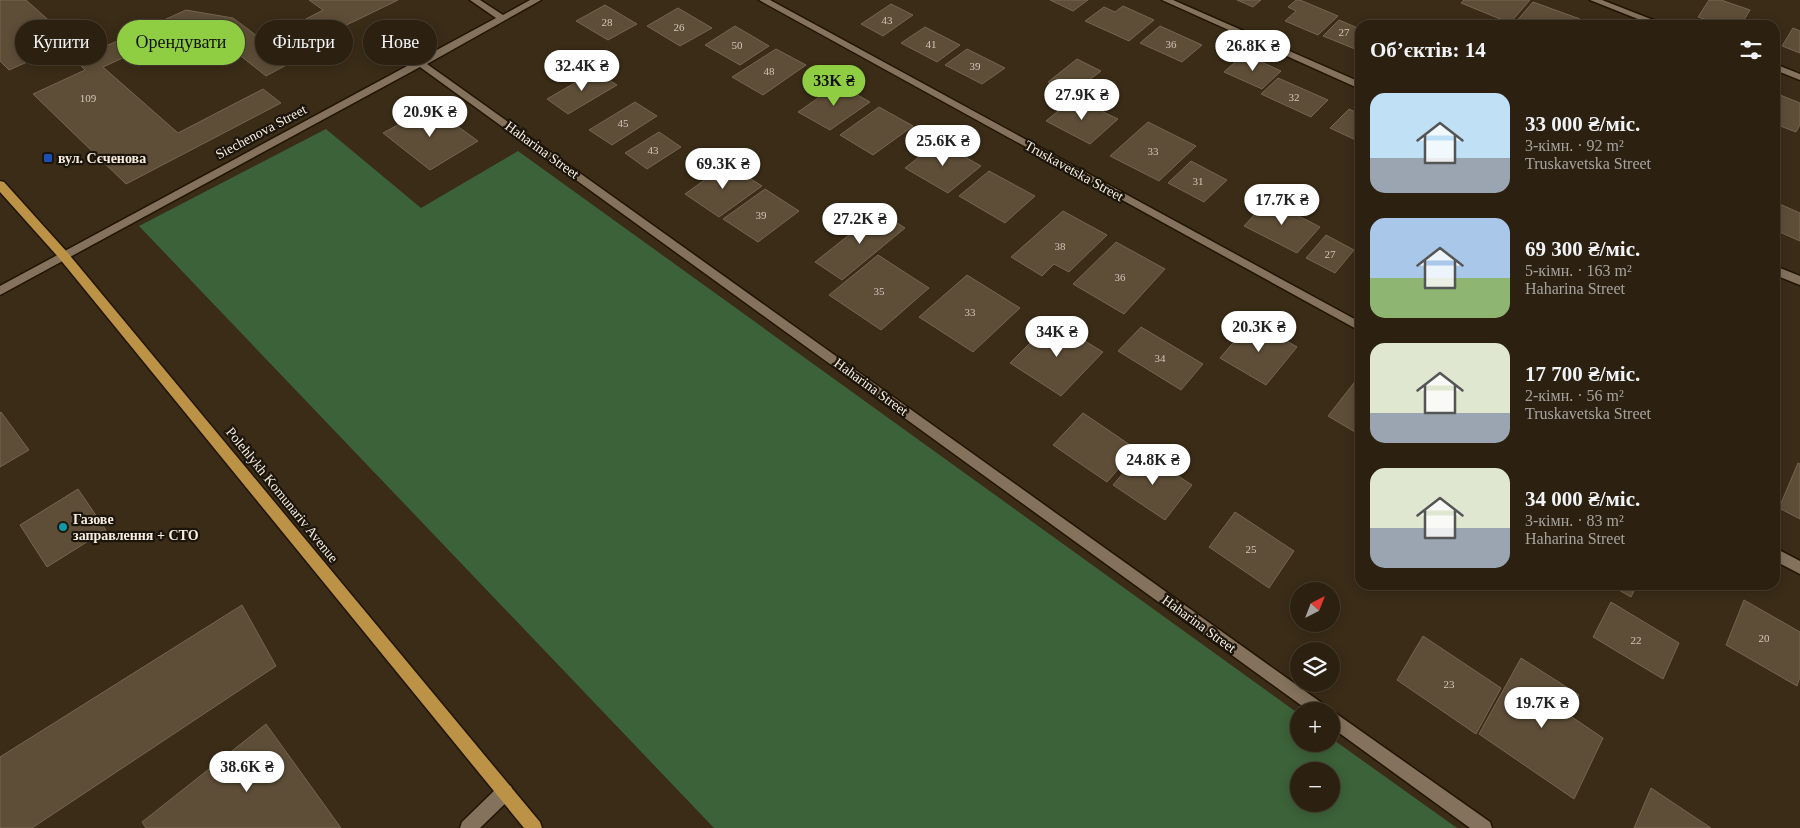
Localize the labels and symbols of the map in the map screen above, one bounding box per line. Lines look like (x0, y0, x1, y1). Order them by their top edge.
house number: 43 (882, 14, 893, 26)
house number: 28 (602, 16, 613, 28)
house number: 26 (674, 21, 685, 33)
house number: 27 (1339, 26, 1350, 38)
pin: 26.8K ₴ (1207, 30, 1299, 72)
house number: 41 (926, 38, 937, 50)
house number: 36 (1166, 38, 1177, 50)
house number: 50 (732, 39, 743, 51)
pin: 32.4K ₴ (536, 49, 628, 92)
house number: 39 (970, 60, 981, 72)
pin: 33K ₴ (799, 64, 869, 107)
house number: 48 (764, 65, 775, 77)
pin: 27.9K ₴ (1036, 78, 1128, 121)
house number: 32 (1289, 91, 1300, 103)
house number: 109 (80, 92, 97, 104)
pin: 20.9K ₴ (384, 96, 476, 138)
street label: Siechenova Street (213, 102, 309, 162)
house number: 45 (618, 117, 629, 129)
street label: Haharina Street (502, 118, 582, 182)
pin: 25.6K ₴ (897, 124, 989, 167)
street label: Truskavetska Street (1022, 138, 1126, 204)
house number: 43 (648, 144, 659, 156)
house number: 33 (1148, 145, 1159, 157)
pin: 69.3K ₴ (677, 148, 769, 190)
place label: вул. Сєченова (58, 151, 146, 166)
marker: вул. Сєченова (42, 152, 54, 164)
house number: 31 (1193, 175, 1204, 187)
pin: 17.7K ₴ (1236, 184, 1328, 226)
pin: 27.2K ₴ (814, 202, 906, 245)
house number: 39 (756, 209, 767, 221)
house number: 38 (1055, 240, 1066, 252)
house number: 27 (1325, 248, 1336, 260)
house number: 36 (1115, 271, 1126, 283)
house number: 35 (874, 285, 885, 297)
house number: 33 (965, 306, 976, 318)
pin: 20.3K ₴ (1213, 310, 1305, 353)
pin: 34K ₴ (1022, 316, 1092, 358)
house number: 34 (1155, 352, 1166, 364)
street label: Haharina Street (831, 355, 911, 419)
street label: Polehlykh Komunariv Avenue (223, 425, 341, 565)
pin: 24.8K ₴ (1107, 444, 1199, 486)
place label: Газове заправлення + СТО (73, 512, 199, 543)
marker: Газове заправлення + СТО (57, 521, 69, 533)
house number: 25 (1246, 543, 1257, 555)
north arrow (1290, 582, 1340, 632)
street label: Haharina Street (1159, 592, 1239, 656)
house number: 20 (1759, 632, 1770, 644)
house number: 22 (1631, 634, 1642, 646)
house number: 23 (1444, 678, 1455, 690)
pin: 19.7K ₴ (1496, 686, 1588, 729)
pin: 38.6K ₴ (201, 750, 293, 793)

